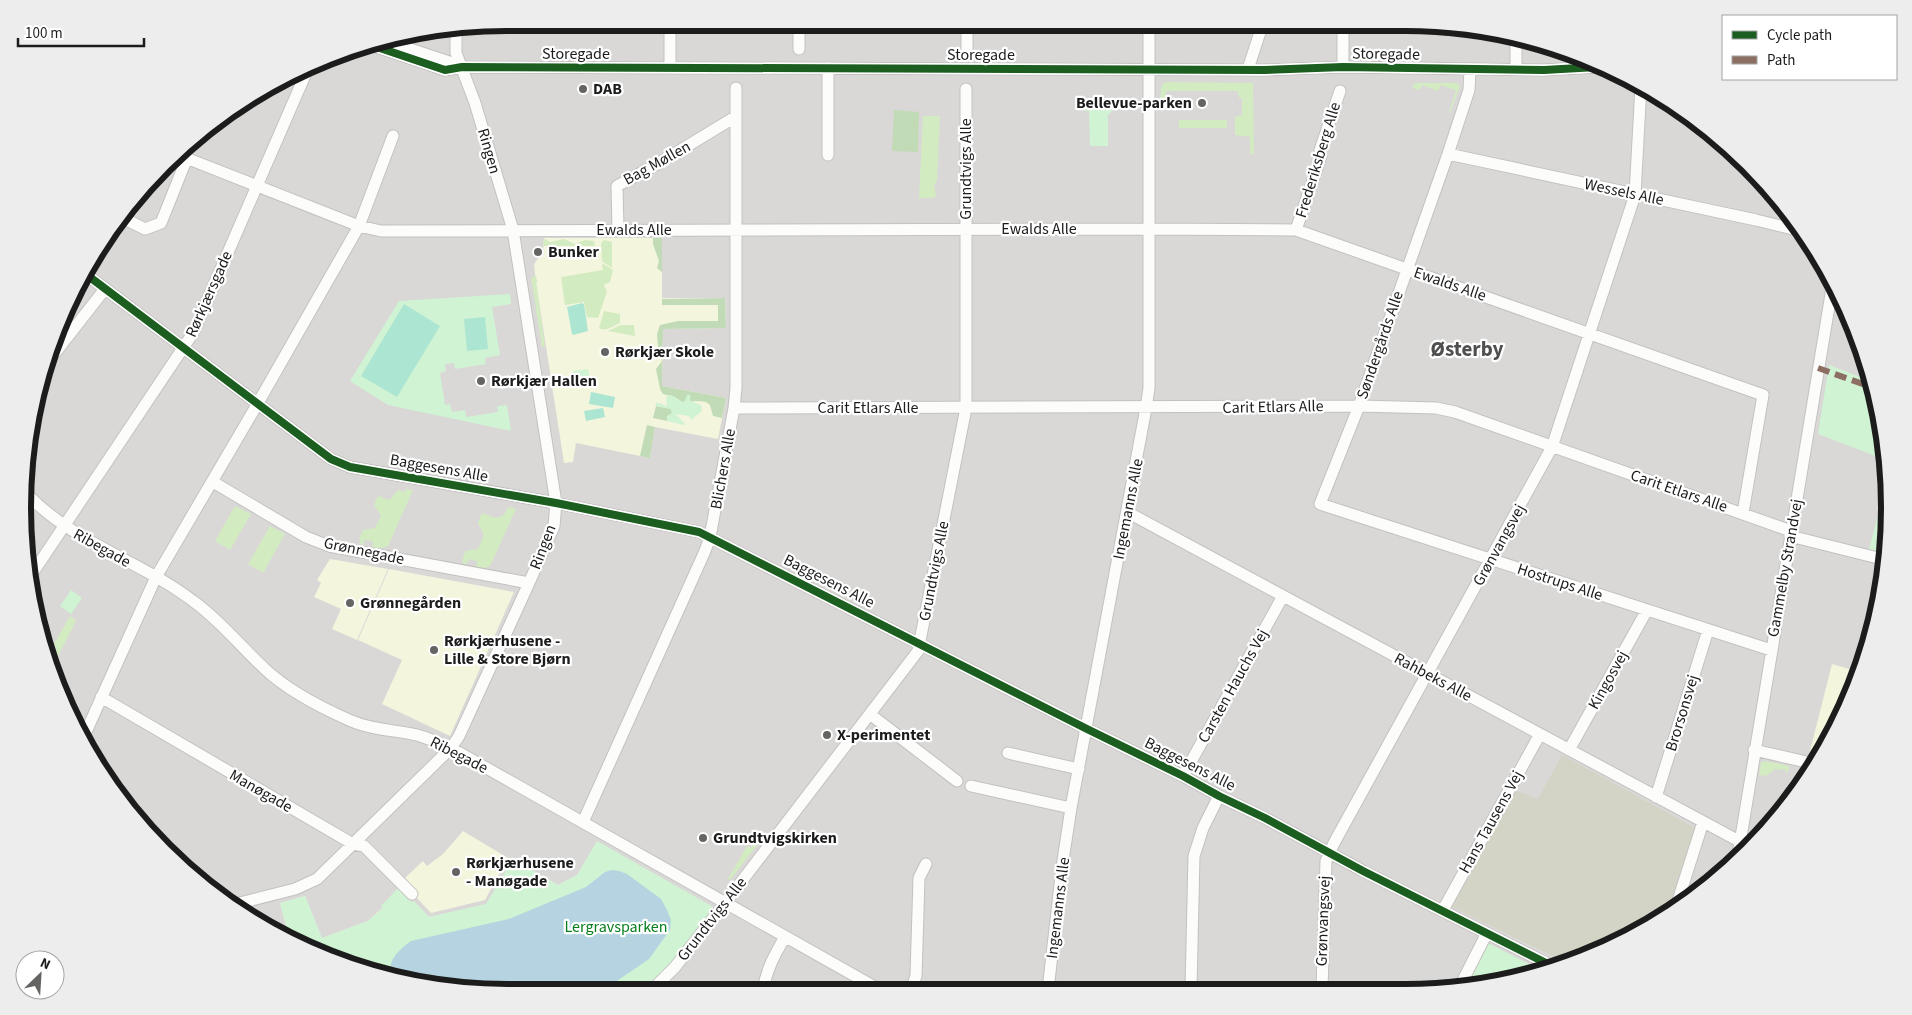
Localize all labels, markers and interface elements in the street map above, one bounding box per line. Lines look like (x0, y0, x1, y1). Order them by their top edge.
scale bar (18, 15, 144, 47)
legend (1722, 15, 1897, 80)
text: 100 m (25, 23, 63, 44)
text: Cycle path (1767, 25, 1832, 46)
street label: Storegade (1352, 42, 1420, 66)
street label: Storegade (542, 43, 610, 65)
street label: Storegade (947, 44, 1015, 66)
text: Path (1767, 50, 1795, 71)
place label: DAB (593, 78, 622, 100)
marker: DAB (577, 83, 589, 95)
place label: Bellevue-parken (1076, 92, 1192, 114)
marker: Bellevue-parken (1196, 97, 1208, 109)
street label: Frederiksberg Alle (1290, 99, 1346, 221)
street label: Grundtvigs Alle (955, 118, 977, 220)
street label: Ringen (472, 126, 506, 176)
street label: Bag Møllen (619, 135, 695, 191)
street label: Wessels Alle (1582, 173, 1666, 211)
street label: Ewalds Alle (1001, 218, 1077, 240)
street label: Ewalds Alle (596, 219, 672, 241)
place label: Bunker (548, 241, 600, 263)
marker: Bunker (532, 246, 544, 258)
street label: Rørkjærsgade (180, 247, 238, 341)
street label: Ewalds Alle (1411, 261, 1489, 307)
street label: Søndergårds Alle (1351, 288, 1409, 402)
district label: Østerby (1431, 334, 1504, 364)
place label: Rørkjær Skole (615, 341, 714, 363)
marker: Rørkjær Skole (599, 346, 611, 358)
place label: Rørkjær Hallen (491, 370, 597, 392)
marker: Rørkjær Hallen (475, 375, 487, 387)
street label: Carit Etlars Alle (1222, 395, 1324, 419)
street label: Carit Etlars Alle (817, 397, 919, 419)
street label: Blichers Alle (705, 427, 741, 511)
street label: Baggesens Alle (388, 449, 490, 487)
street label: Ingemanns Alle (1107, 457, 1149, 561)
street label: Carit Etlars Alle (1628, 464, 1730, 518)
street label: Gammelby Strandvej (1762, 497, 1808, 639)
street label: Grønvangsvej (1467, 500, 1531, 590)
street label: Grundtvigs Alle (914, 519, 954, 623)
street label: Ringen (524, 521, 562, 573)
street label: Ribegade (69, 523, 135, 573)
street label: Grønnegade (322, 532, 406, 570)
street label: Baggesens Alle (780, 549, 878, 613)
street label: Hostrups Alle (1514, 558, 1606, 606)
place label: Grønnegården (360, 592, 461, 614)
marker: Grønnegården (344, 597, 356, 609)
street label: Carsten Hauchs Vej (1193, 625, 1273, 747)
place label: Rørkjærhusene - Lille & Store Bjørn (444, 630, 571, 670)
marker: Rørkjærhusene - Lille & Store Bjørn (428, 644, 440, 656)
street label: Kingosvej (1583, 646, 1633, 714)
street label: Rahbeks Alle (1390, 647, 1476, 707)
street label: Brorsonsvej (1660, 672, 1704, 754)
place label: X-perimentet (837, 724, 930, 746)
marker: X-perimentet (821, 729, 833, 741)
street label: Ribegade (426, 731, 492, 779)
street label: Baggesens Alle (1141, 732, 1239, 796)
street label: Manøgade (225, 764, 297, 818)
street label: Hans Tausens Vej (1454, 767, 1528, 877)
place label: Grundtvigskirken (713, 827, 837, 849)
marker: Grundtvigskirken (697, 832, 709, 844)
place label: Rørkjærhusene - Manøgade (466, 852, 574, 892)
street label: Ingemanns Alle (1041, 856, 1075, 960)
marker: Rørkjærhusene - Manøgade (450, 866, 462, 878)
street label: Grundtvigs Alle (672, 872, 752, 966)
street label: Grønvangsvej (1310, 875, 1336, 967)
park label: Lergravsparken (565, 916, 668, 938)
north arrow (15, 950, 65, 1000)
text: N (37, 953, 54, 975)

